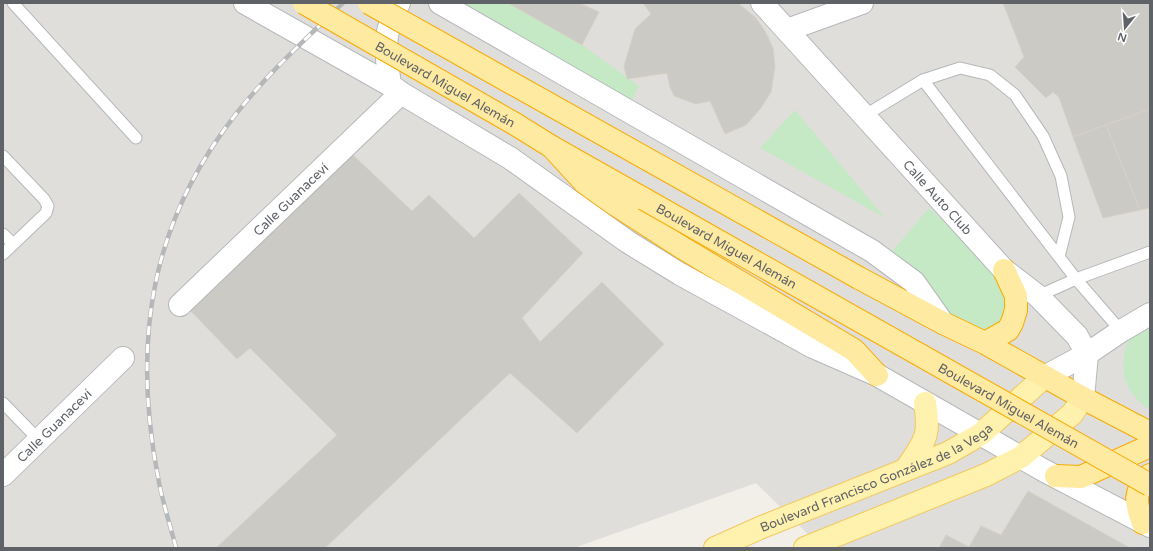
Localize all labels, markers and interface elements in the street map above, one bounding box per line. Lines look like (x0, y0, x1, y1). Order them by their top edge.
north arrow (1105, 8, 1145, 48)
text: N (1116, 30, 1128, 45)
street label: Boulevard Miguel Alemán (372, 38, 518, 131)
street label: Calle Auto Club (899, 157, 975, 239)
street label: Calle Guanaceví (250, 160, 332, 240)
street label: Boulevard Miguel Alemán (653, 201, 799, 293)
street label: Boulevard Miguel Alemán (935, 360, 1081, 452)
street label: Calle Guanaceví (14, 386, 95, 466)
street label: Boulevard Francisco González de la Vega (758, 420, 996, 536)

